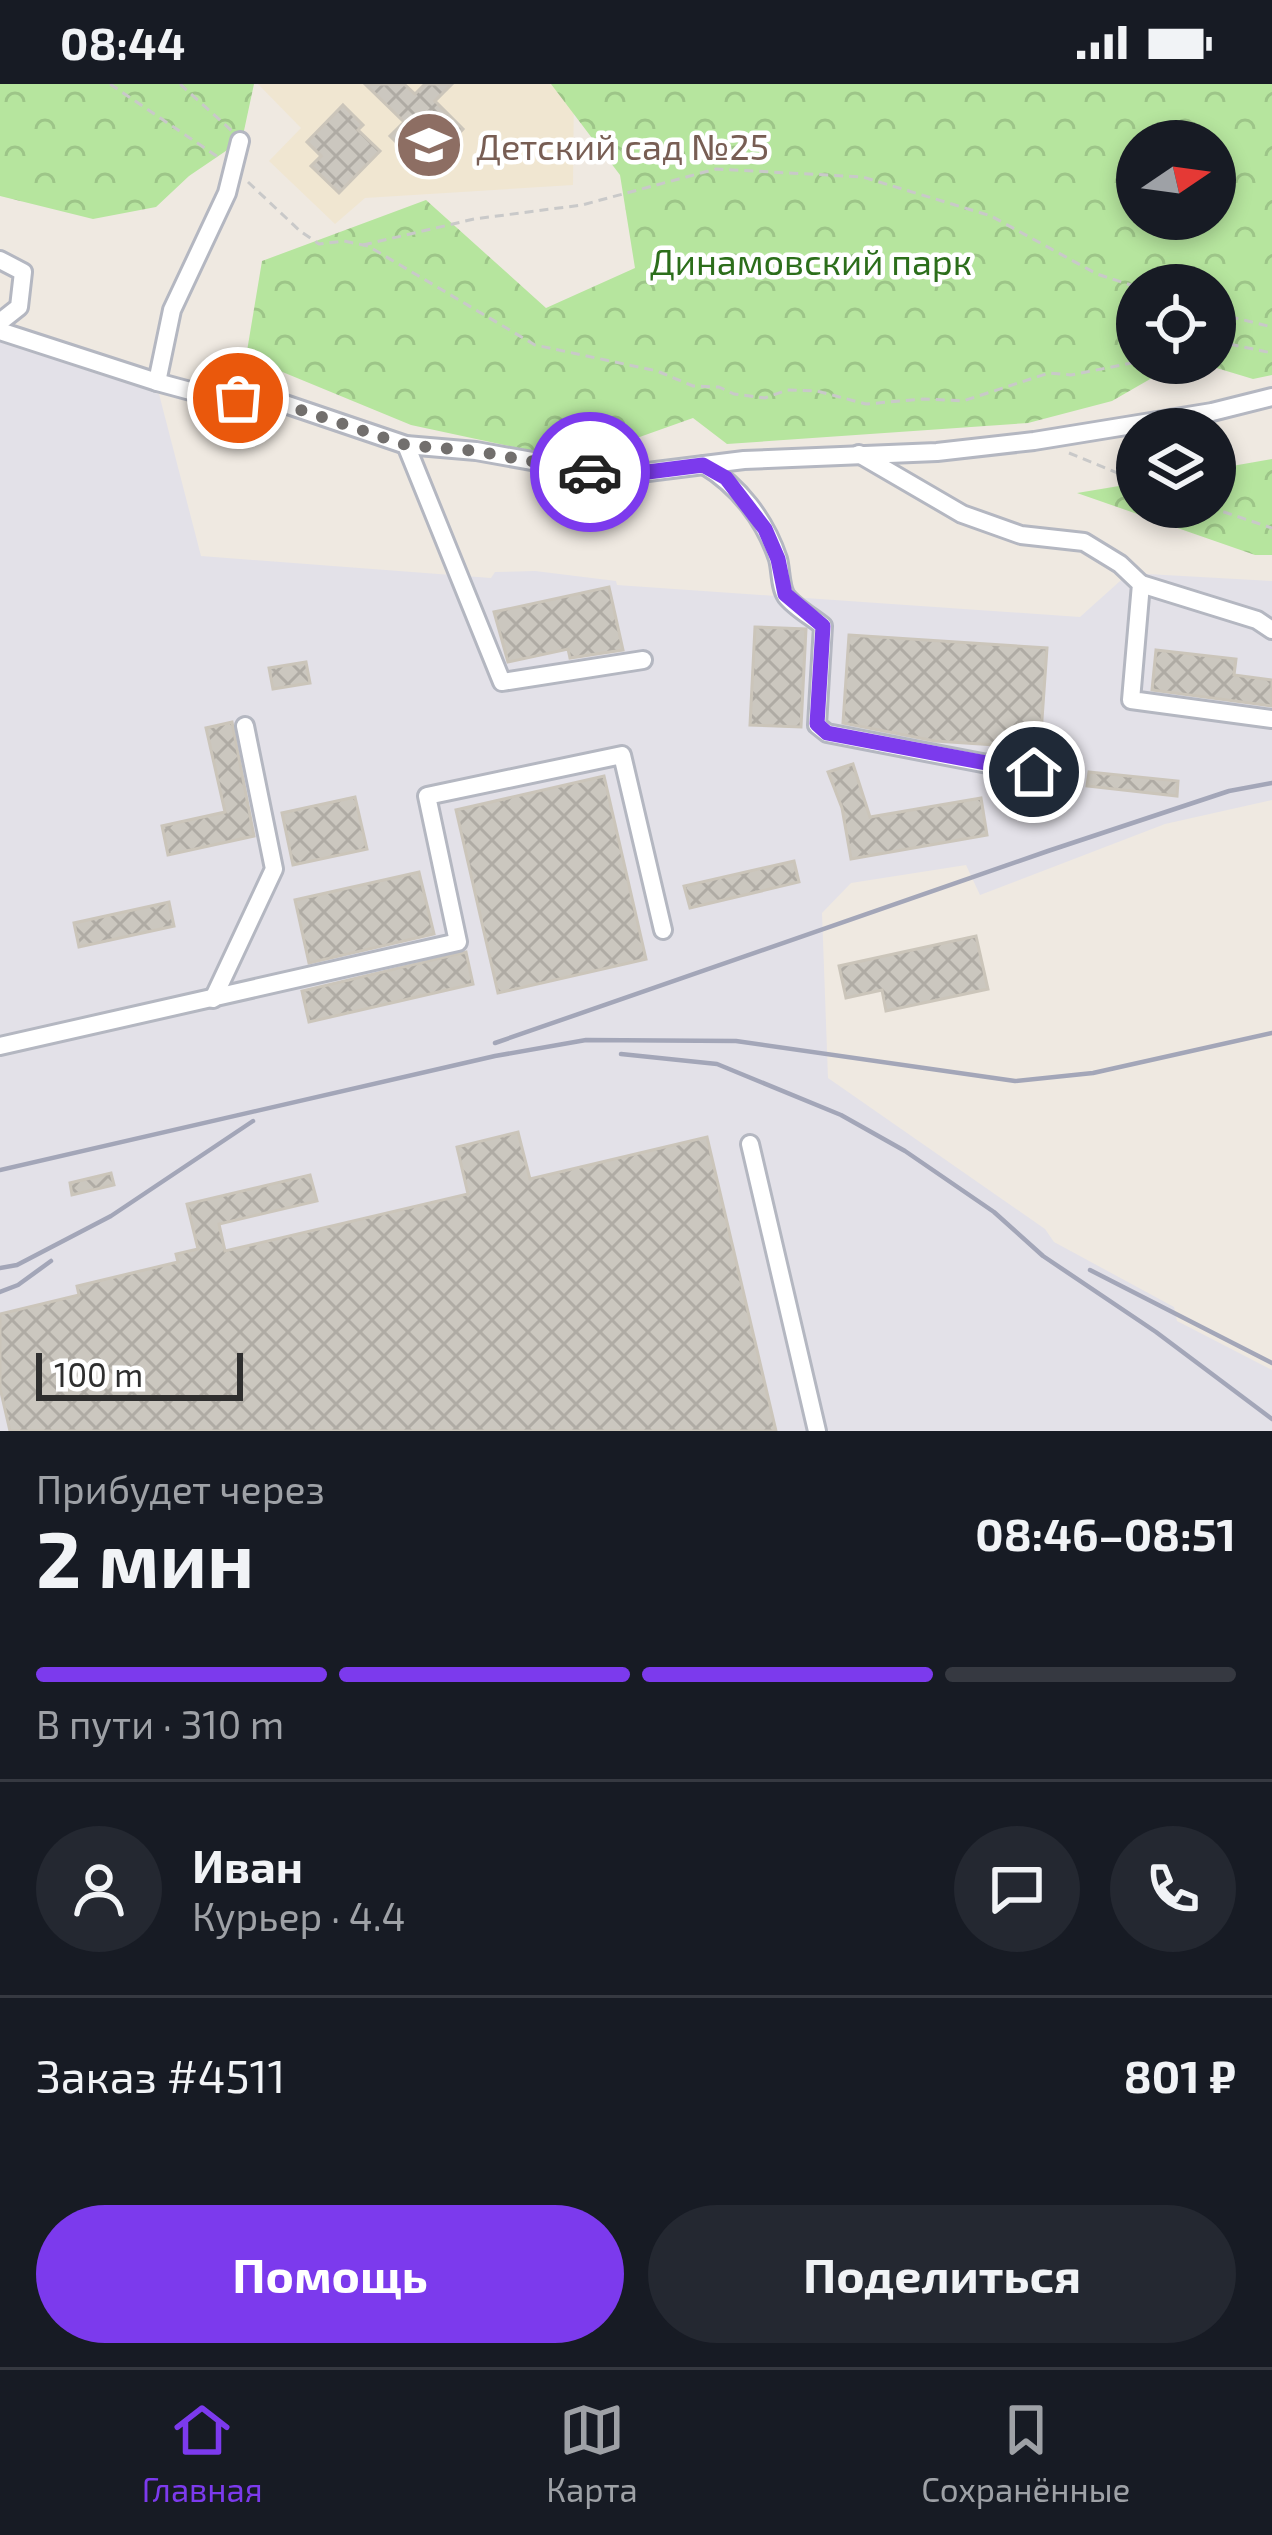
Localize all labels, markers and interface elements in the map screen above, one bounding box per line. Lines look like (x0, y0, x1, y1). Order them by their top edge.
text: 08:44 (60, 15, 185, 69)
school or university icon: Детский сад №25 (394, 110, 464, 180)
north arrow (1116, 120, 1236, 240)
map controls (1116, 120, 1236, 528)
place label: Детский сад №25 (476, 124, 769, 167)
park label: Динамовский парк (650, 239, 972, 282)
button: locate (1116, 264, 1236, 384)
pin (187, 347, 289, 449)
icon: bag (205, 365, 271, 431)
button: layers (1116, 408, 1236, 528)
courier (530, 412, 650, 532)
icon: car (557, 439, 623, 505)
pin (983, 721, 1085, 823)
icon: home (1001, 739, 1067, 805)
scale bar (36, 1347, 243, 1400)
text: 100 m (54, 1354, 143, 1394)
text: Прибудет через (36, 1465, 325, 1512)
text: 08:46–08:51 (975, 1506, 1236, 1560)
text: 2 мин (36, 1510, 254, 1604)
text: В пути · 310 m (36, 1700, 284, 1747)
button: person (36, 1826, 162, 1952)
button: chat (954, 1826, 1080, 1952)
button: phone (1110, 1826, 1236, 1952)
text: Иван (192, 1838, 303, 1892)
text: Курьер · 4.4 (192, 1892, 405, 1939)
text: Заказ #4511 (36, 2048, 285, 2102)
text: 801 ₽ (1124, 2048, 1236, 2102)
button: Помощь (36, 2205, 624, 2343)
button: Поделиться (648, 2205, 1236, 2343)
tab: Главная (142, 2397, 263, 2509)
tab: Карта (546, 2397, 638, 2509)
tab: Сохранённые (921, 2397, 1130, 2509)

